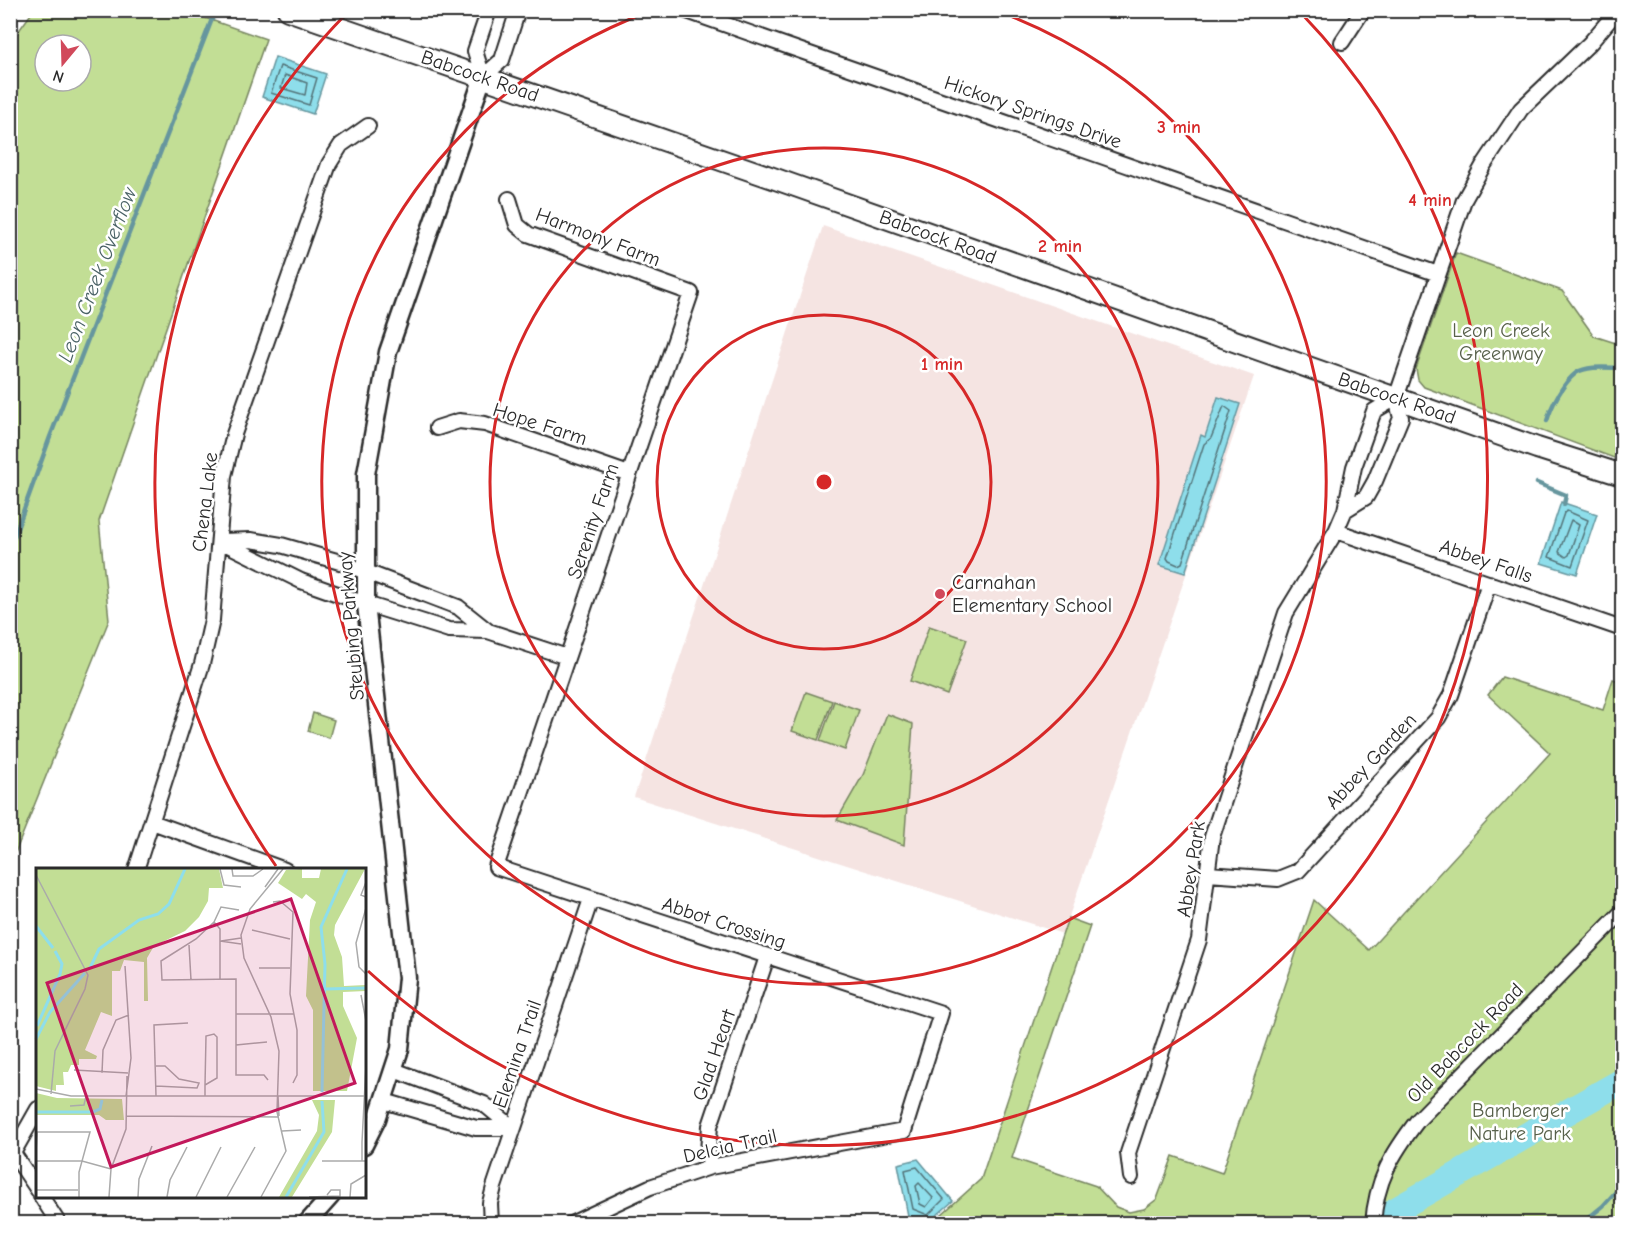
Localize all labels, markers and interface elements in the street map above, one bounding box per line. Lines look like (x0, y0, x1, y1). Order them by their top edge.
north arrow (33, 33, 93, 93)
street label: Babcock Road (418, 45, 542, 107)
text: N (51, 66, 66, 86)
street label: Hickory Springs Drive (941, 71, 1125, 153)
text: 3 min (1157, 117, 1201, 138)
water label: Leon Creek Overflow (53, 183, 142, 366)
text: 4 min (1408, 190, 1452, 211)
street label: Harmony Farm (532, 203, 664, 271)
street label: Babcock Road (876, 205, 1000, 269)
text: 2 min (1038, 236, 1082, 257)
park label: Leon Creek Greenway (1452, 319, 1550, 365)
text: 1 min (921, 354, 963, 375)
street label: Babcock Road (1335, 367, 1459, 429)
street label: Hope Farm (490, 398, 590, 450)
street label: Chena Lake (187, 451, 223, 553)
street label: Serenity Farm (562, 460, 624, 582)
centre of rings (814, 472, 834, 492)
street label: Abbey Falls (1437, 534, 1535, 588)
street label: Steubing Parkway (333, 551, 369, 701)
place label: Carnahan Elementary School (952, 571, 1112, 617)
marker: Carnahan Elementary School (933, 587, 947, 601)
street label: Abbey Garden (1321, 708, 1421, 814)
street label: Abbey Park (1172, 819, 1210, 919)
inset map (36, 868, 366, 1198)
street label: Abbot Crossing (659, 892, 789, 954)
street label: Old Babcock Road (1402, 978, 1528, 1108)
street label: Elemina Trail (488, 997, 546, 1111)
street label: Glad Heart (688, 1005, 741, 1104)
park label: Bamberger Nature Park (1469, 1099, 1571, 1145)
street label: Delcia Trail (681, 1124, 779, 1168)

